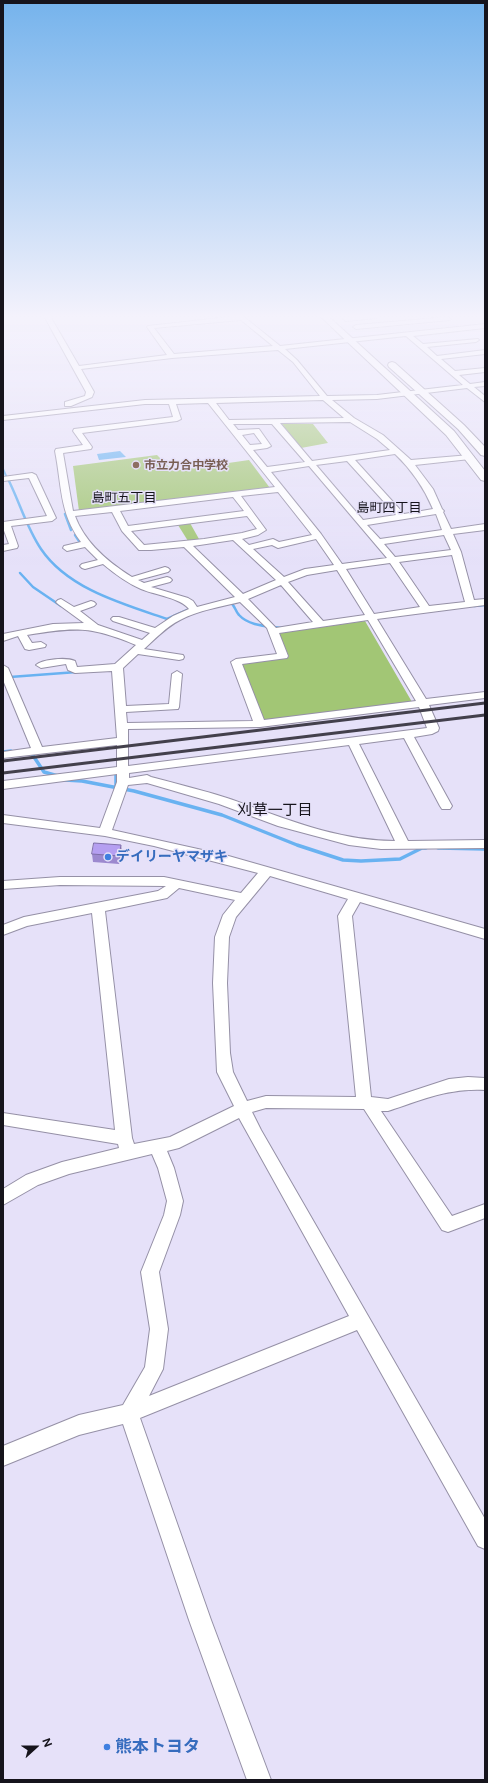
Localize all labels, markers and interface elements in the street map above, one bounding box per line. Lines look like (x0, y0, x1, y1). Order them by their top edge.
place label: 市立力合中学校 (144, 458, 228, 472)
marker: 市立力合中学校 (131, 460, 141, 470)
district label: 島町五丁目 (92, 490, 156, 506)
district label: 島町四丁目 (357, 500, 421, 516)
district label: 刈草一丁目 (238, 801, 312, 819)
place label: デイリーヤマザキ (116, 849, 228, 865)
marker: デイリーヤマザキ (103, 852, 113, 862)
north arrow (16, 1727, 56, 1767)
text: N (40, 1737, 54, 1749)
place label: 熊本トヨタ (115, 1737, 200, 1757)
marker: 熊本トヨタ (102, 1742, 112, 1752)

